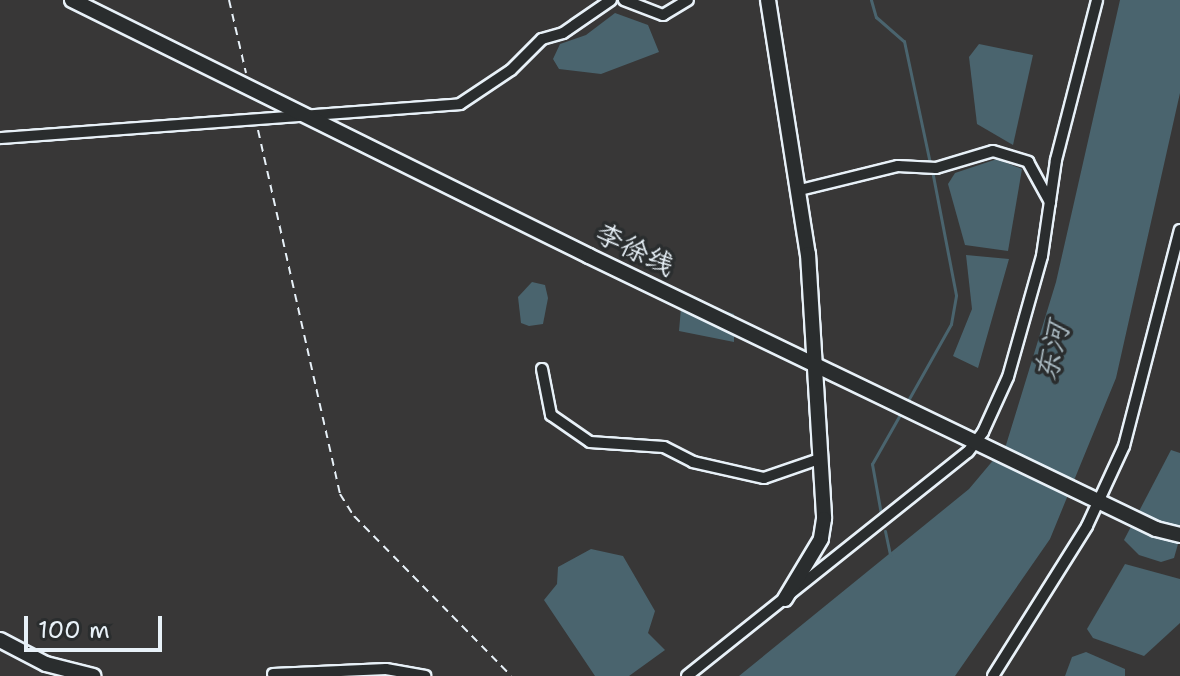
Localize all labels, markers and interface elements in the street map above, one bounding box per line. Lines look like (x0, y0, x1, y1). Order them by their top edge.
street label: 李徐线 (590, 215, 680, 283)
water label: 东河 (1027, 319, 1077, 385)
scale bar (28, 600, 166, 650)
text: 100 m (38, 614, 110, 646)

